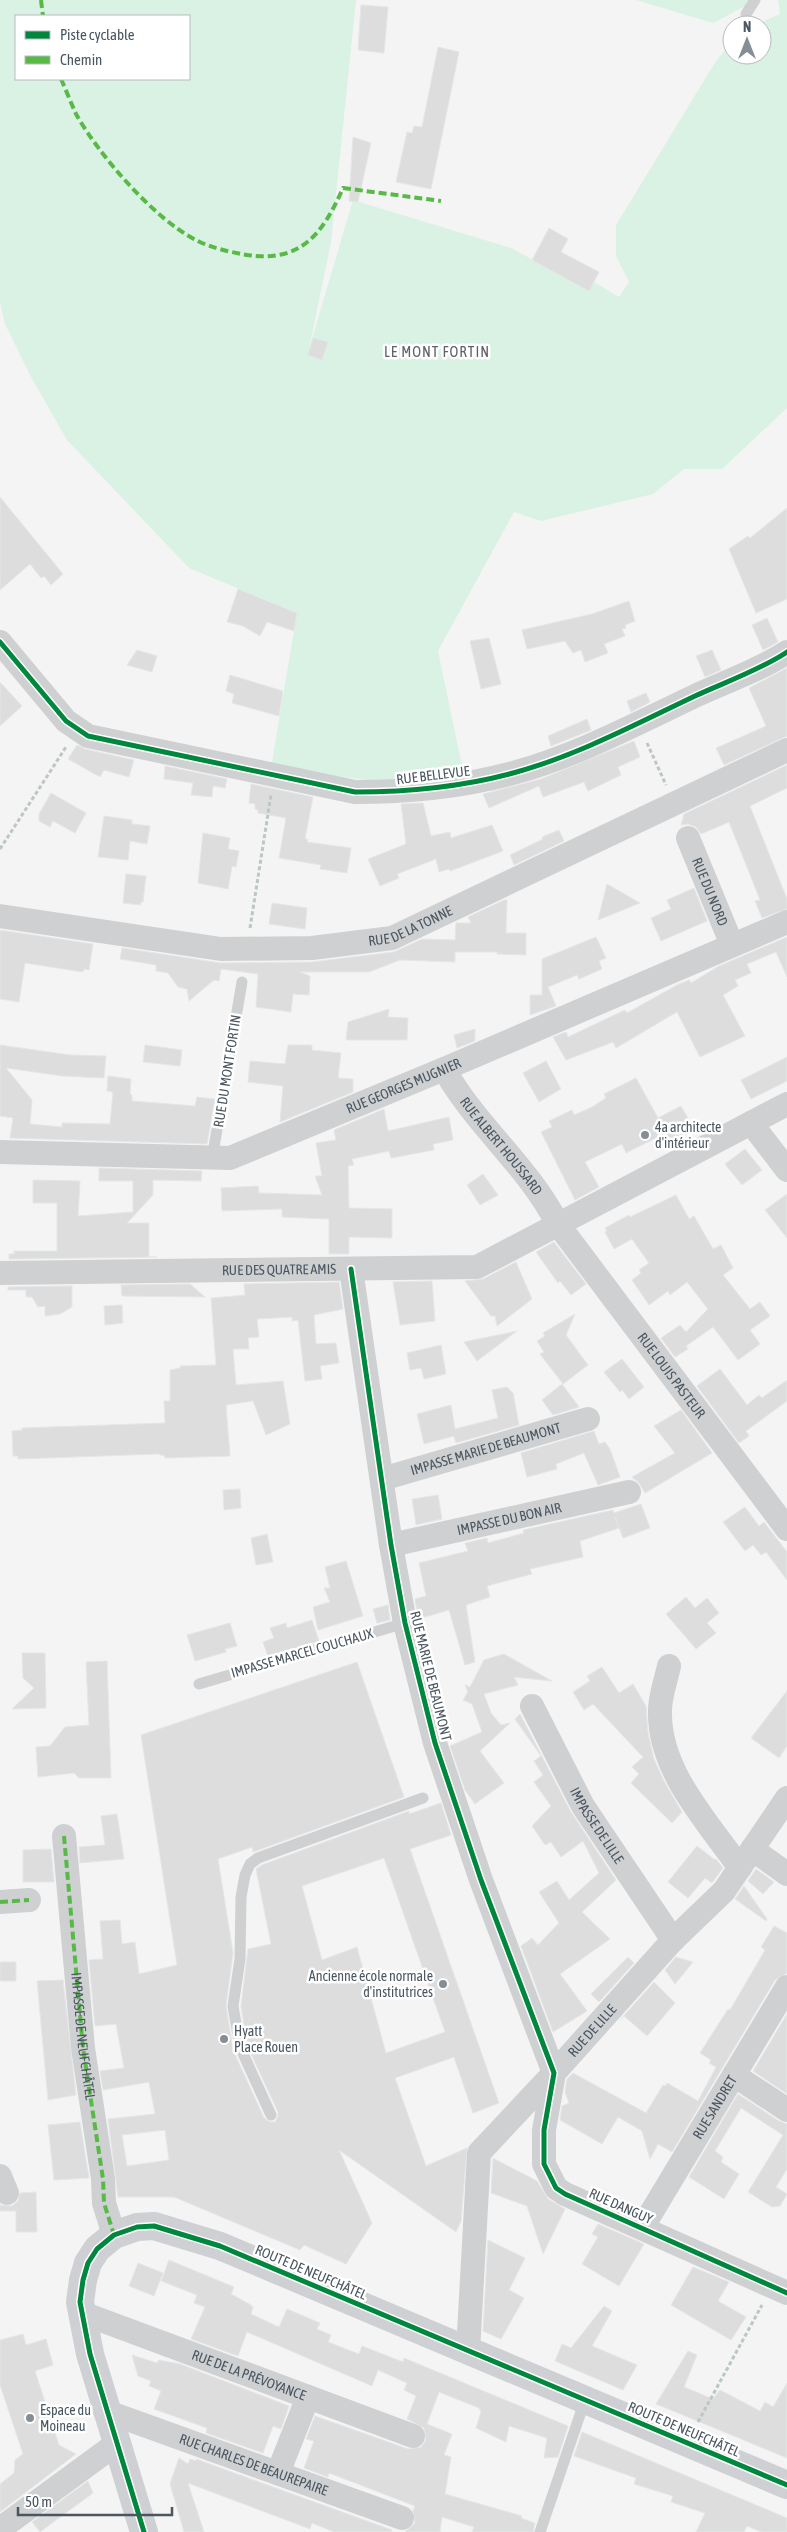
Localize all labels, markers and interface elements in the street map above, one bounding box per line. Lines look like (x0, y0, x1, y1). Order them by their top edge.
legend (15, 15, 190, 80)
north arrow (722, 15, 772, 65)
text: N (743, 19, 751, 35)
text: Piste cyclable (60, 26, 135, 43)
text: Chemin (60, 51, 102, 68)
district label: LE MONT FORTIN (384, 343, 490, 360)
street label: RUE BELLEVUE (395, 763, 471, 787)
street label: RUE DU NORD (689, 855, 731, 928)
street label: RUE DE LA TONNE (367, 903, 455, 949)
street label: RUE DU MONT FORTIN (210, 1014, 244, 1128)
street label: RUE GEORGES MUGNIER (344, 1055, 463, 1117)
street label: RUE ALBERT HOUSSARD (457, 1094, 546, 1198)
place label: 4a architecte d'intérieur (655, 1119, 721, 1151)
marker: 4a architecte d'intérieur (639, 1129, 651, 1141)
street label: RUE DES QUATRE AMIS (222, 1261, 336, 1278)
street label: RUE LOUIS PASTEUR (634, 1330, 709, 1421)
street label: IMPASSE MARIE DE BEAUMONT (409, 1419, 563, 1478)
street label: IMPASSE DU BON AIR (455, 1499, 563, 1538)
street label: RUE MARIE DE BEAUMONT (407, 1609, 455, 1743)
street label: IMPASSE MARCEL COUCHAUX (229, 1625, 375, 1681)
street label: IMPASSE DE LILLE (567, 1785, 627, 1866)
place label: Ancienne école normale d'institutrices (309, 1968, 433, 2000)
street label: IMPASSE DE NEUFCHÂTEL (68, 1972, 99, 2101)
marker: Ancienne école normale d'institutrices (437, 1978, 449, 1990)
street label: RUE DE LILLE (564, 2001, 620, 2060)
place label: Hyatt Place Rouen (234, 2023, 298, 2055)
marker: Hyatt Place Rouen (218, 2033, 230, 2045)
street label: RUE SANDRET (689, 2073, 740, 2142)
street label: RUE DANGUY (587, 2185, 656, 2227)
street label: ROUTE DE NEUFCHÂTEL (253, 2241, 370, 2303)
street label: RUE DE LA PRÉVOYANCE (190, 2347, 308, 2403)
street label: ROUTE DE NEUFCHÂTEL (626, 2398, 743, 2460)
place label: Espace du Moineau (40, 2402, 91, 2434)
marker: Espace du Moineau (24, 2412, 36, 2424)
street label: RUE CHARLES DE BEAUREPAIRE (177, 2430, 330, 2499)
scale bar (18, 2484, 171, 2516)
text: 50 m (25, 2493, 52, 2510)

